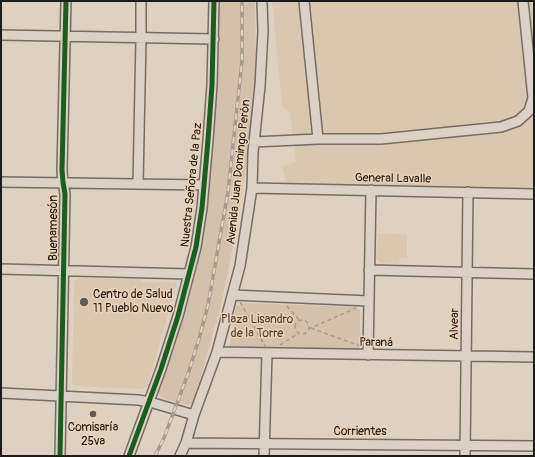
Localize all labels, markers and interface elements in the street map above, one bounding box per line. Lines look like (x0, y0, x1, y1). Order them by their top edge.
street label: Avenida Juan Domingo Perón (224, 99, 254, 245)
street label: Nuestra Señora de la Paz (178, 122, 206, 248)
street label: General Lavalle (355, 171, 431, 187)
street label: Buenamesón (47, 195, 61, 261)
place label: Centro de Salud 11 Pueblo Nuevo (93, 288, 173, 316)
marker: Centro de Salud 11 Pueblo Nuevo (78, 296, 90, 308)
street label: Alvear (448, 308, 462, 340)
park label: Plaza Lisandro de la Torre (221, 313, 293, 341)
street label: Paraná (359, 336, 393, 350)
marker: Comisaría 25va (88, 409, 98, 419)
place label: Comisaría 25va (68, 421, 118, 449)
street label: Corrientes (333, 425, 387, 439)

